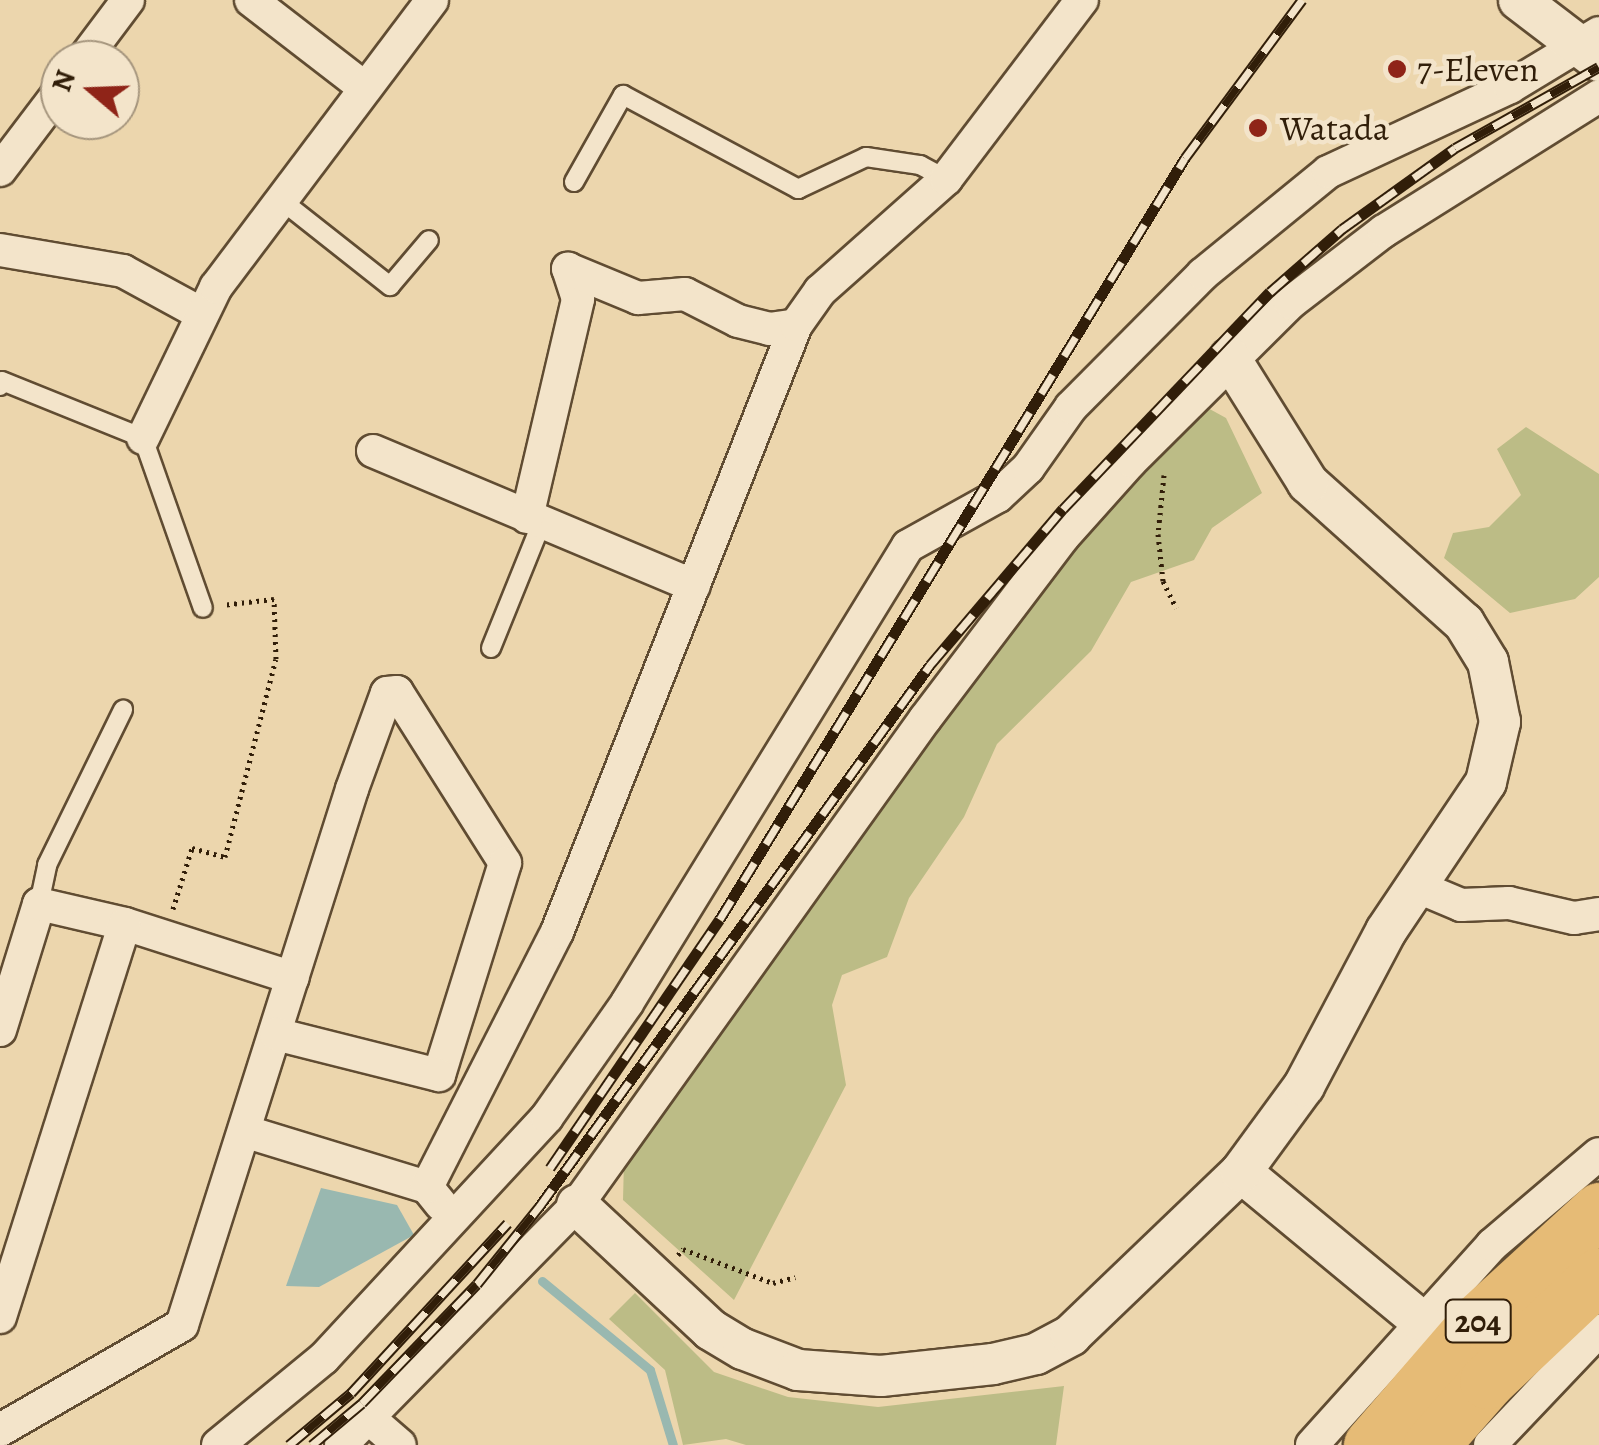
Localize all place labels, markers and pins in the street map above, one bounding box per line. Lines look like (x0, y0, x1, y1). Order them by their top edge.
place label: 7-Eleven (1417, 48, 1539, 90)
marker: 7-Eleven (1386, 58, 1408, 80)
place label: Watada (1280, 107, 1389, 149)
marker: Watada (1245, 115, 1271, 141)

